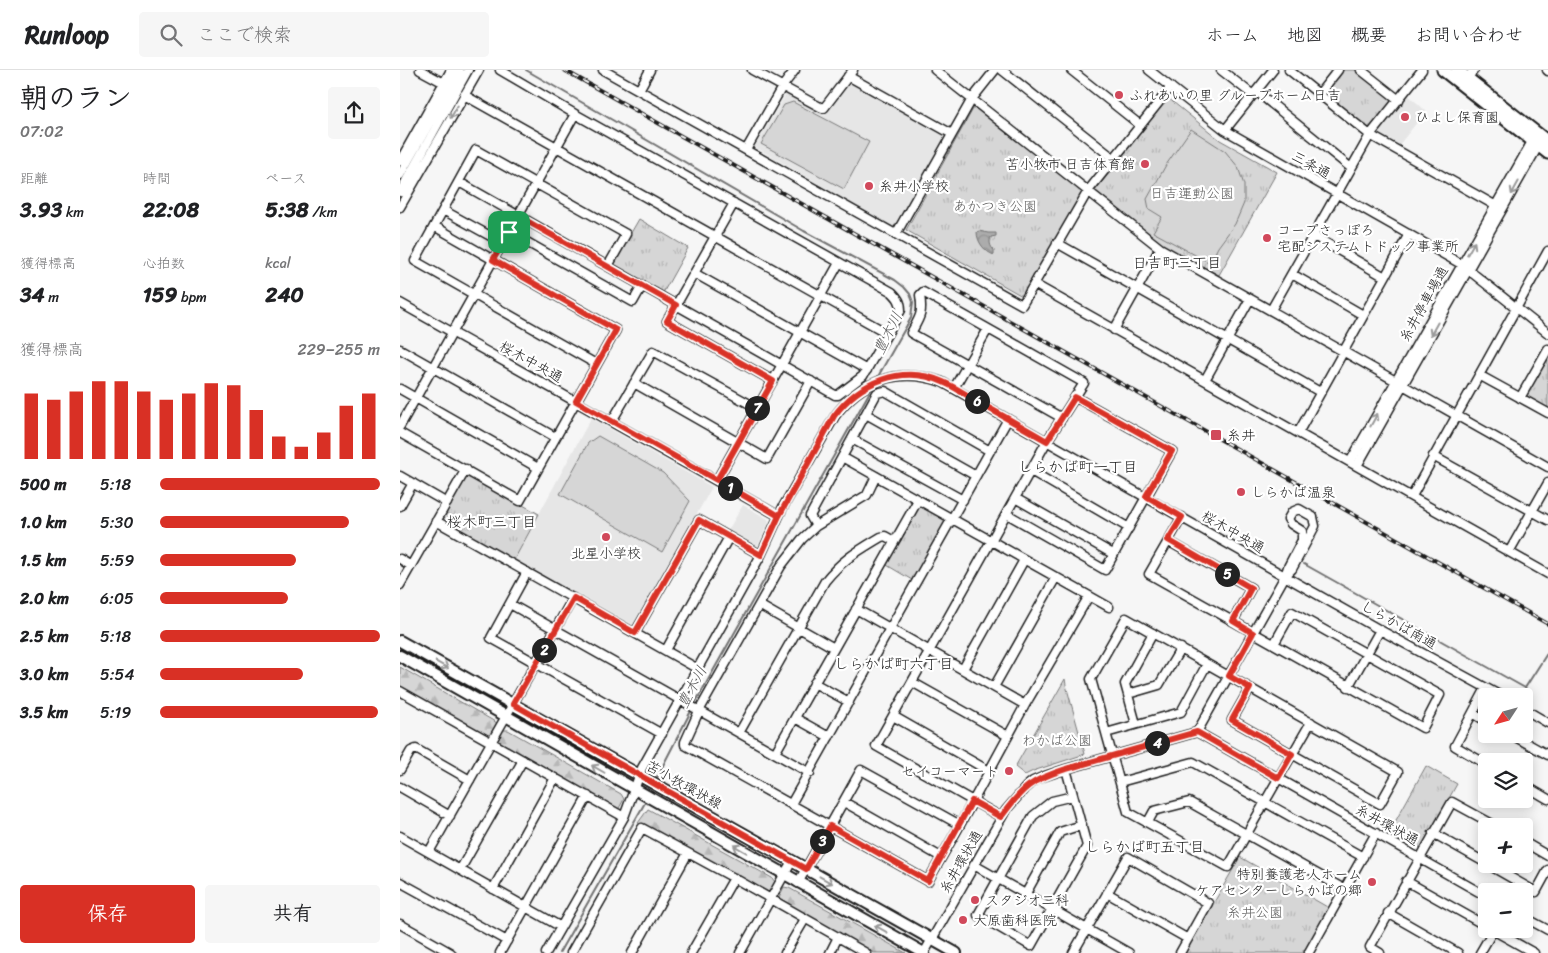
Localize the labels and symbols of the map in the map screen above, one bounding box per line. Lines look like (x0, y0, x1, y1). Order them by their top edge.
place label: ふれあいの里 グループホーム日吉 (1129, 83, 1341, 108)
marker: ふれあいの里 グループホーム日吉 (1113, 89, 1125, 101)
one-way arrow (449, 105, 459, 119)
place label: ひよし保育園 (1415, 105, 1499, 130)
marker: ひよし保育園 (1399, 111, 1411, 123)
street label: 三条通 (1287, 144, 1335, 186)
place label: 苫小牧市 日吉体育館 (1005, 152, 1135, 177)
marker: 苫小牧市 日吉体育館 (1139, 158, 1151, 170)
place label: 糸井小学校 (879, 174, 949, 199)
marker: 糸井小学校 (863, 180, 875, 192)
one-way arrow (1509, 180, 1519, 194)
park label: 日吉運動公園 (1150, 181, 1234, 206)
park label: あかつき公園 (953, 194, 1037, 219)
pin (488, 211, 530, 253)
place label: コープさっぽろ 宅配システムトドック事業所 (1277, 218, 1459, 259)
marker: コープさっぽろ 宅配システムトドック事業所 (1261, 232, 1273, 244)
one-way arrow (1466, 240, 1476, 255)
district label: 日吉町三丁目 (1132, 250, 1222, 276)
street label: 糸井停車場通 (1393, 261, 1455, 347)
water label: 豊木川 (866, 307, 910, 359)
one-way arrow (1429, 321, 1439, 336)
street label: 桜木中央通 (494, 334, 568, 390)
pin: 6 (964, 388, 990, 414)
pin: 7 (744, 396, 770, 420)
one-way arrow (1369, 412, 1379, 427)
place label: 糸井 (1227, 423, 1255, 448)
marker: 糸井 (1209, 428, 1223, 442)
district label: しらかば町一丁目 (1018, 454, 1138, 480)
pin: 1 (718, 476, 742, 500)
place label: しらかば温泉 (1251, 480, 1335, 505)
marker: しらかば温泉 (1235, 486, 1247, 498)
street label: 桜木中央通 (1196, 504, 1270, 560)
district label: 桜木町三丁目 (447, 509, 537, 535)
marker: 北星小学校 (600, 531, 612, 543)
place label: 北星小学校 (571, 541, 641, 566)
pin: 5 (1214, 562, 1240, 586)
street label: しらかば南通 (1356, 594, 1442, 656)
pin: 2 (532, 638, 556, 662)
district label: しらかば町六丁目 (834, 651, 954, 677)
one-way arrow (435, 660, 449, 670)
water label: 豊木川 (670, 661, 714, 713)
north arrow (1478, 688, 1532, 742)
park label: わかば公園 (1022, 728, 1092, 753)
pin: 4 (1144, 730, 1170, 756)
street label: 苫小牧環状線 (641, 754, 727, 816)
place label: セイコーマート (901, 759, 999, 784)
one-way arrow (592, 763, 606, 773)
marker: セイコーマート (1003, 765, 1015, 777)
street label: 糸井環状通 (1350, 797, 1424, 853)
street label: 糸井環状通 (933, 825, 989, 899)
pin: 3 (810, 828, 834, 854)
district label: しらかば町五丁目 (1085, 834, 1205, 860)
one-way arrow (732, 844, 747, 854)
place label: 特別養護老人ホーム ケアセンターしらかばの郷 (1195, 862, 1362, 903)
one-way arrow (818, 875, 832, 885)
marker: 特別養護老人ホーム ケアセンターしらかばの郷 (1366, 876, 1378, 888)
place label: スタジオ二科 (985, 888, 1069, 913)
marker: スタジオ二科 (969, 894, 981, 906)
park label: 糸井公園 (1227, 900, 1283, 925)
place label: 大原歯科医院 (973, 908, 1057, 933)
marker: 大原歯科医院 (957, 914, 969, 926)
one-way arrow (874, 924, 889, 934)

